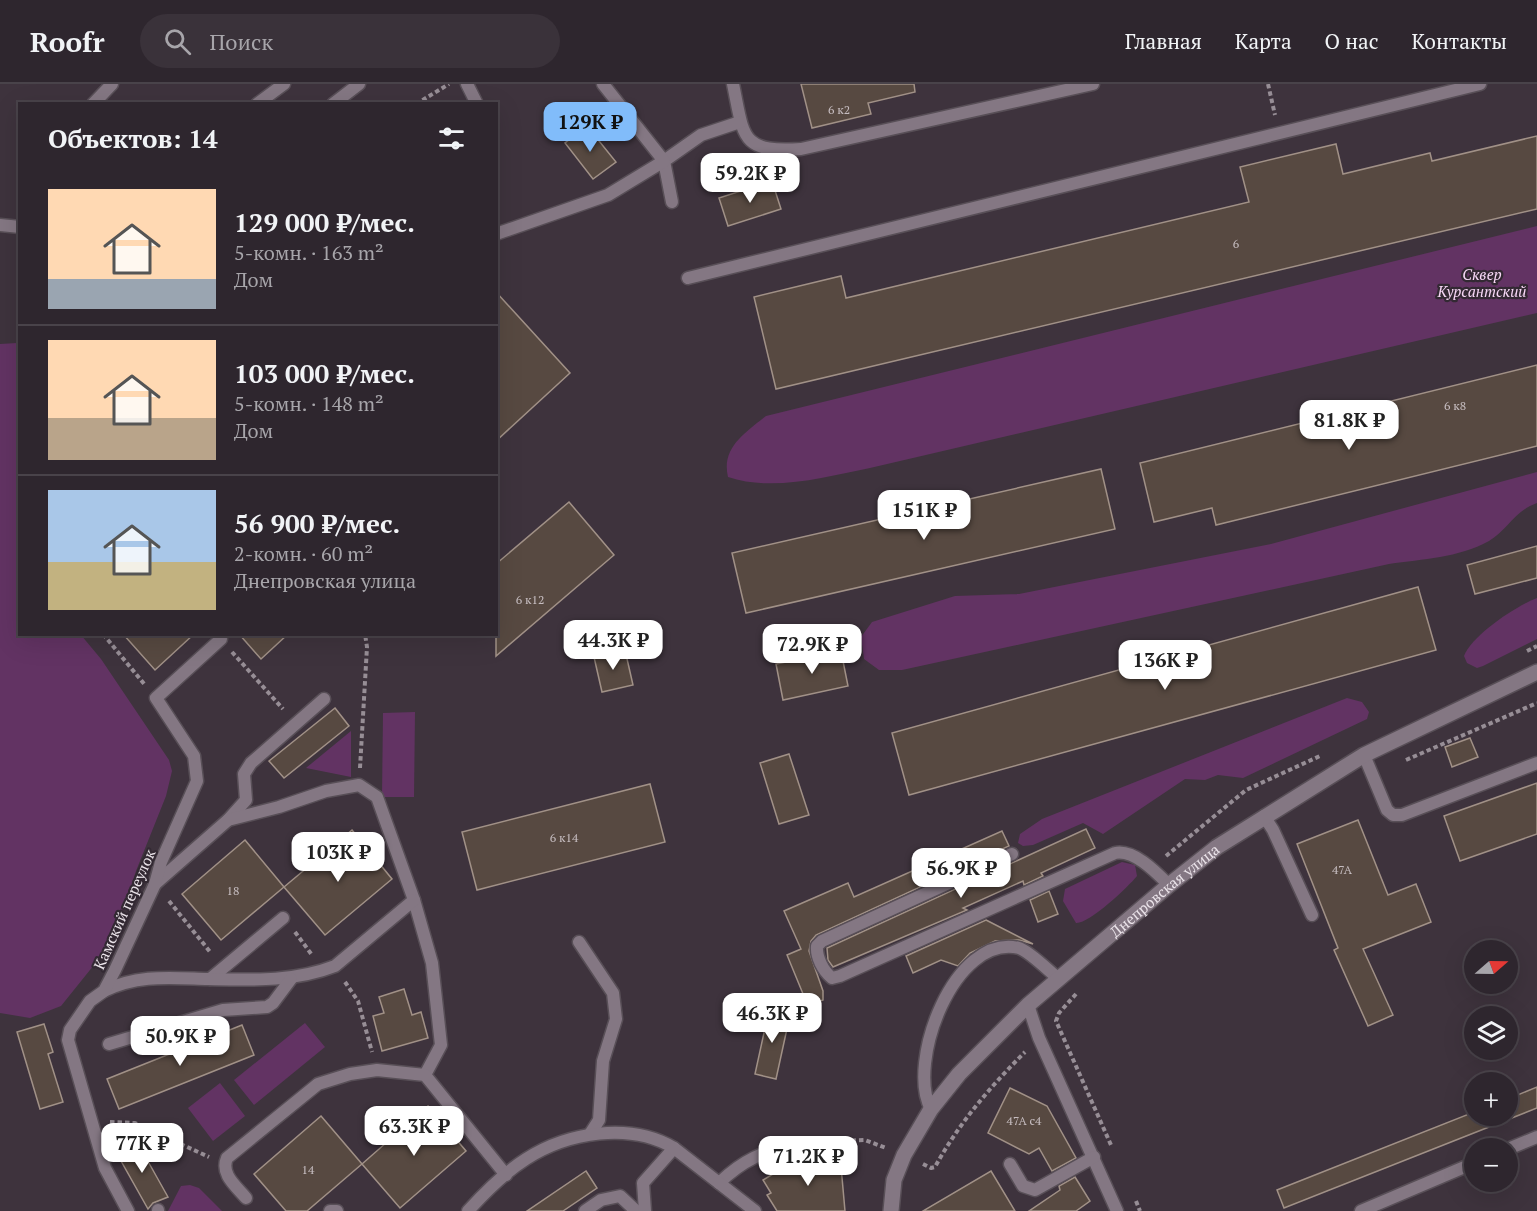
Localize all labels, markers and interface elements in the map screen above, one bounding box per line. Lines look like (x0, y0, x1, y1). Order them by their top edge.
search box (140, 14, 560, 68)
text: Roofr (30, 23, 104, 60)
icon: search (161, 25, 194, 58)
text: Поиск (209, 27, 273, 56)
text: Главная (1125, 27, 1202, 55)
text: Карта (1235, 27, 1292, 55)
text: О нас (1325, 27, 1378, 55)
text: Контакты (1411, 27, 1507, 55)
pin: 129K ₽ (541, 102, 639, 153)
house number: 6 к2 (828, 102, 850, 117)
text: 129K ₽ (558, 108, 622, 135)
text: Объектов: 14 (48, 121, 218, 155)
icon: filters (435, 122, 468, 155)
pin: 59.2K ₽ (695, 153, 805, 204)
text: 59.2K ₽ (715, 159, 785, 186)
text: 129 000 ₽/мес. (234, 205, 415, 239)
icon: home (96, 213, 168, 285)
house number: 6 (1233, 236, 1240, 251)
text: 5-комн. · 163 m² (234, 239, 384, 266)
park label: Сквер Курсантский (1437, 264, 1526, 301)
text: Дом (234, 266, 273, 293)
text: 103 000 ₽/мес. (234, 356, 415, 390)
icon: home (96, 364, 168, 436)
text: 5-комн. · 148 m² (234, 390, 384, 417)
house number: 6 к8 (1444, 398, 1466, 413)
pin: 81.8K ₽ (1294, 400, 1404, 451)
text: 81.8K ₽ (1314, 406, 1384, 433)
text: Дом (234, 417, 273, 444)
pin: 151K ₽ (875, 490, 973, 541)
text: 151K ₽ (892, 496, 956, 523)
text: 56 900 ₽/мес. (234, 506, 400, 540)
icon: home (96, 514, 168, 586)
text: 2-комн. · 60 m² (234, 540, 373, 567)
text: Днепровская улица (234, 567, 416, 594)
house number: 6 к12 (516, 592, 544, 607)
pin: 44.3K ₽ (558, 620, 668, 671)
pin: 72.9K ₽ (757, 624, 867, 675)
text: 44.3K ₽ (578, 626, 648, 653)
text: 72.9K ₽ (777, 630, 847, 657)
pin: 136K ₽ (1116, 640, 1214, 691)
text: 136K ₽ (1133, 646, 1197, 673)
house number: 6 к14 (550, 830, 579, 845)
pin: 103K ₽ (289, 832, 387, 883)
text: 103K ₽ (306, 838, 370, 865)
street label: Днепровская улица (1105, 839, 1224, 941)
street label: Камский переулок (88, 845, 160, 972)
pin: 56.9K ₽ (906, 848, 1016, 899)
text: 56.9K ₽ (926, 854, 996, 881)
house number: 47А (1332, 862, 1353, 877)
house number: 18 (227, 883, 239, 898)
north arrow (1464, 940, 1518, 994)
map controls (1464, 940, 1518, 1192)
pin: 46.3K ₽ (717, 993, 827, 1044)
text: 46.3K ₽ (737, 999, 807, 1026)
button: layers (1464, 1006, 1518, 1060)
pin: 50.9K ₽ (125, 1016, 235, 1067)
text: 50.9K ₽ (145, 1022, 215, 1049)
button: + (1464, 1072, 1518, 1126)
pin: 63.3K ₽ (359, 1106, 469, 1157)
text: 63.3K ₽ (379, 1112, 449, 1139)
house number: 47А с4 (1007, 1113, 1042, 1128)
pin: 77K ₽ (100, 1123, 184, 1174)
text: 77K ₽ (115, 1129, 169, 1156)
pin: 71.2K ₽ (753, 1136, 863, 1187)
button: − (1464, 1138, 1518, 1192)
text: 71.2K ₽ (773, 1142, 843, 1169)
house number: 14 (302, 1162, 315, 1177)

